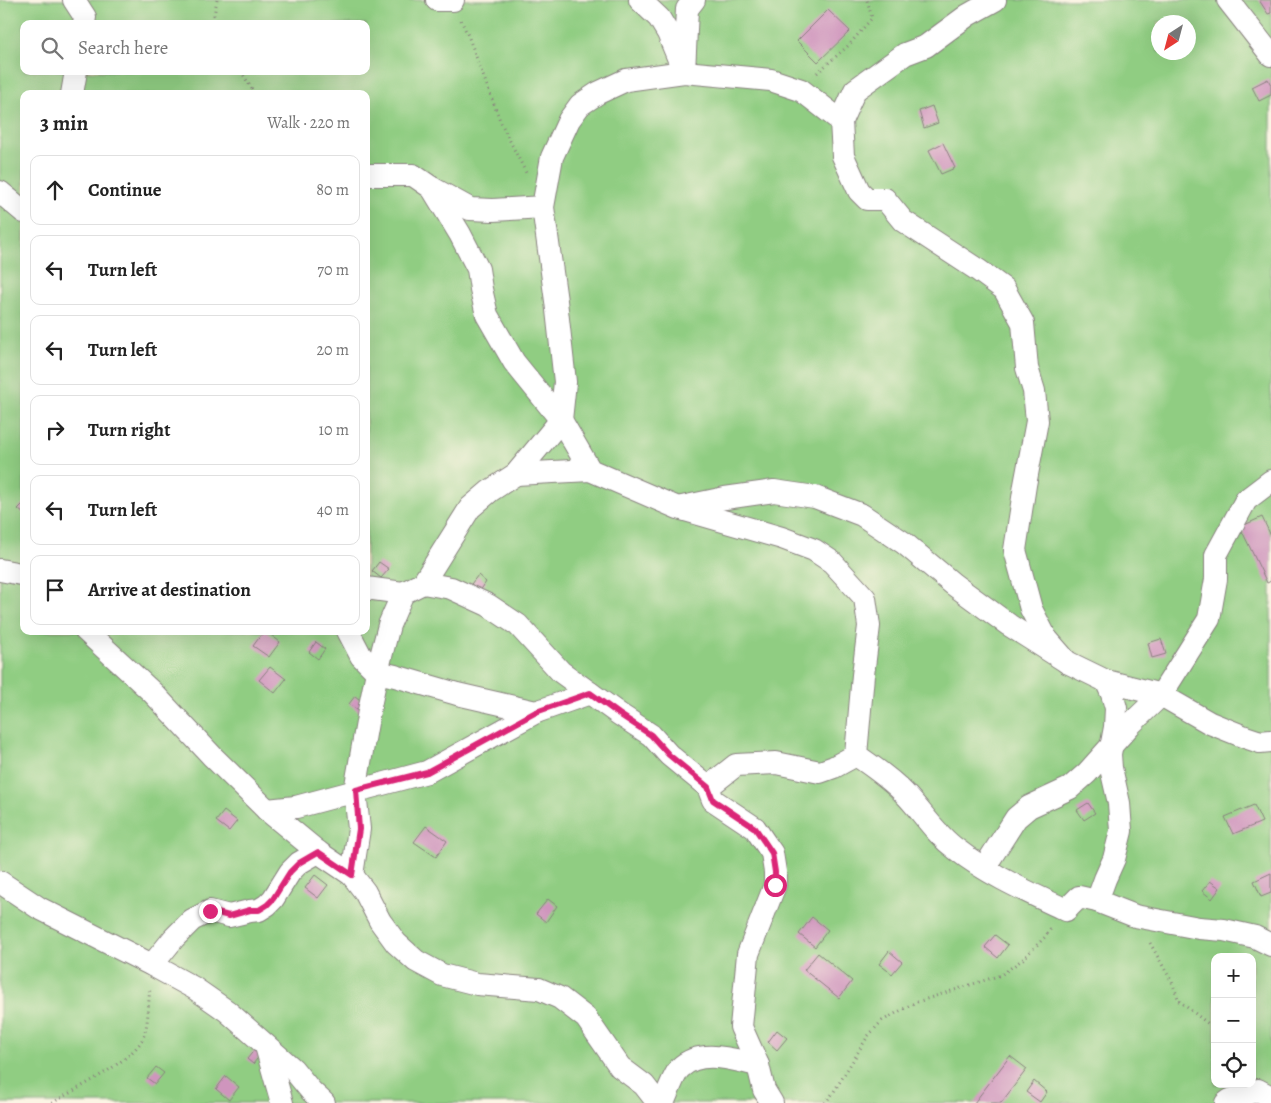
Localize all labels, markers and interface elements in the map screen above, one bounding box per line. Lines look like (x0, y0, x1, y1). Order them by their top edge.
north arrow (1151, 15, 1196, 60)
search box (20, 20, 370, 75)
icon: search (38, 34, 66, 62)
text: Search here (78, 35, 168, 61)
text: 3 min (40, 109, 88, 137)
text: Walk · 220 m (267, 112, 350, 134)
icon: ahead (41, 176, 69, 204)
text: Continue (88, 177, 162, 203)
text: 80 m (316, 179, 349, 201)
icon: left (41, 256, 69, 284)
text: Turn left (88, 257, 157, 283)
text: 70 m (317, 259, 349, 281)
icon: left (41, 336, 69, 364)
text: Turn left (88, 337, 157, 363)
text: 20 m (316, 339, 349, 361)
icon: right (41, 416, 69, 444)
text: Turn right (88, 417, 170, 443)
text: 10 m (319, 419, 349, 441)
icon: left (41, 496, 69, 524)
text: Turn left (88, 497, 157, 523)
text: 40 m (317, 499, 349, 521)
icon: arrive (41, 576, 69, 604)
text: Arrive at destination (88, 577, 251, 603)
route start (764, 874, 787, 897)
route end (199, 900, 222, 923)
map controls (1211, 953, 1256, 1088)
button: + (1211, 953, 1256, 998)
button: − (1211, 998, 1256, 1043)
button: locate (1211, 1043, 1256, 1088)

